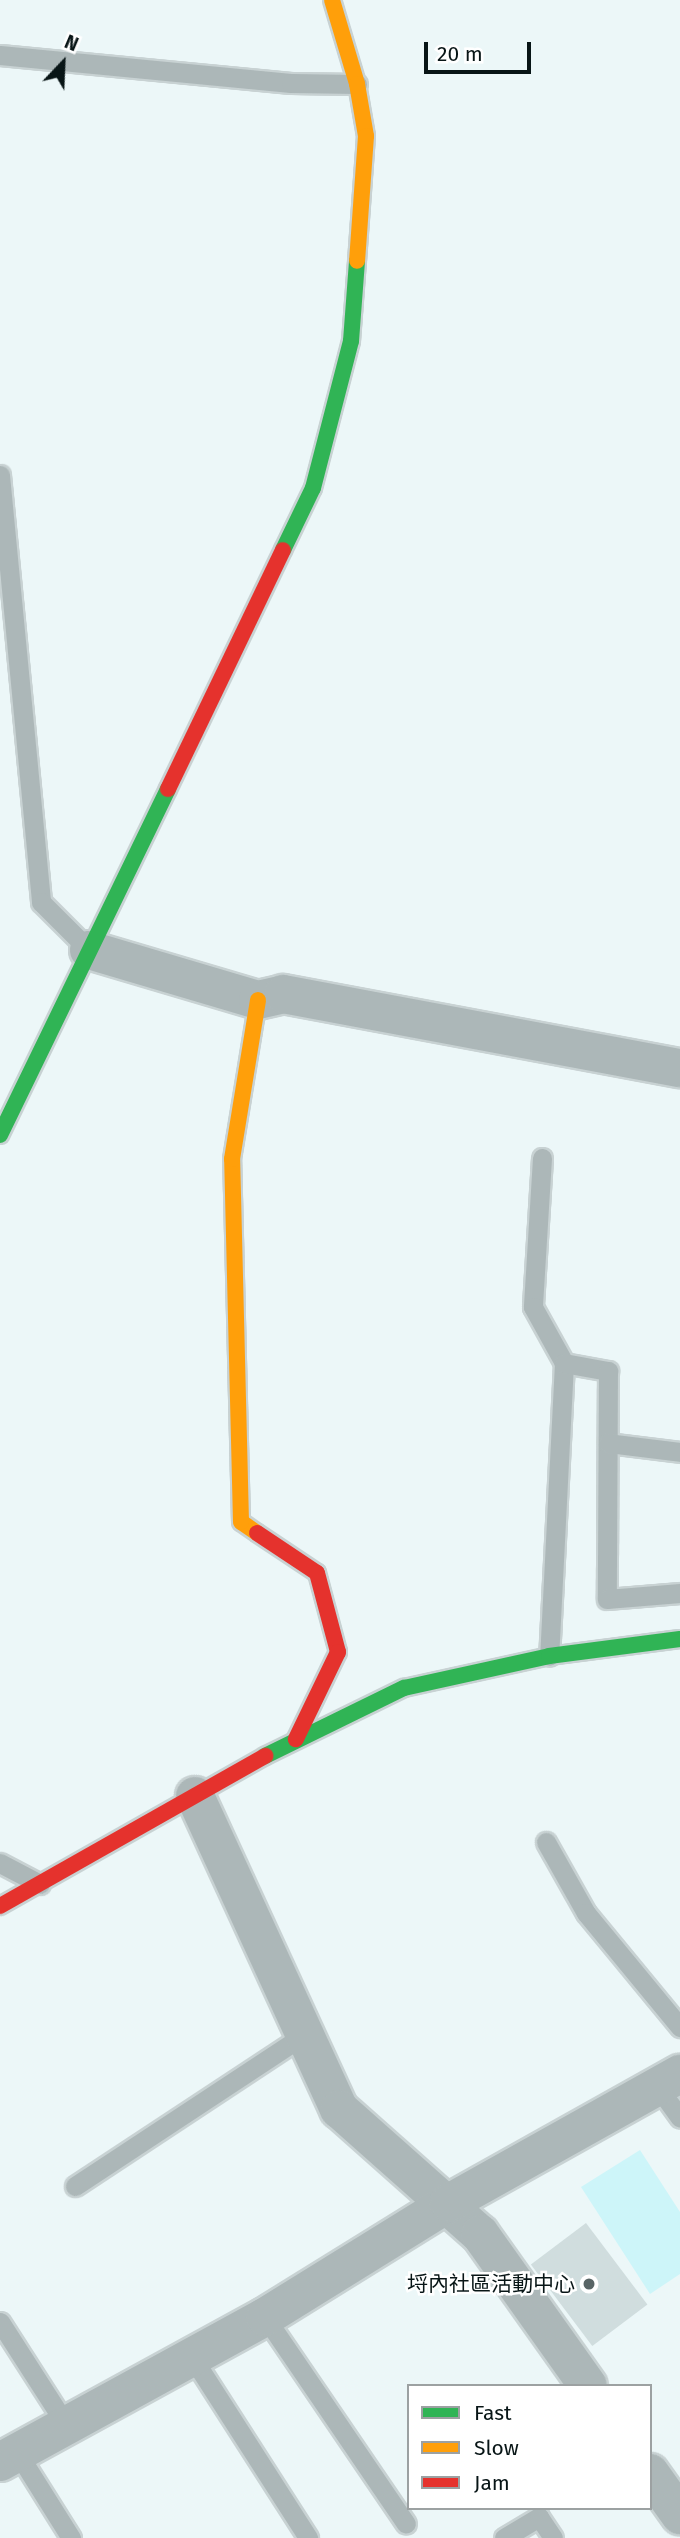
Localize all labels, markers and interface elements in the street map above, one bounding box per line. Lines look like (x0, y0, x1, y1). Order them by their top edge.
north arrow (28, 28, 98, 98)
scale bar (428, 28, 535, 72)
text: N (61, 30, 82, 56)
text: 20 m (437, 41, 483, 67)
place label: 埒內社區活動中心 (407, 2271, 575, 2297)
marker: 埒內社區活動中心 (581, 2276, 597, 2292)
legend (407, 2384, 652, 2510)
text: Fast (474, 2400, 512, 2426)
text: Slow (474, 2435, 519, 2461)
text: Jam (474, 2470, 510, 2496)

